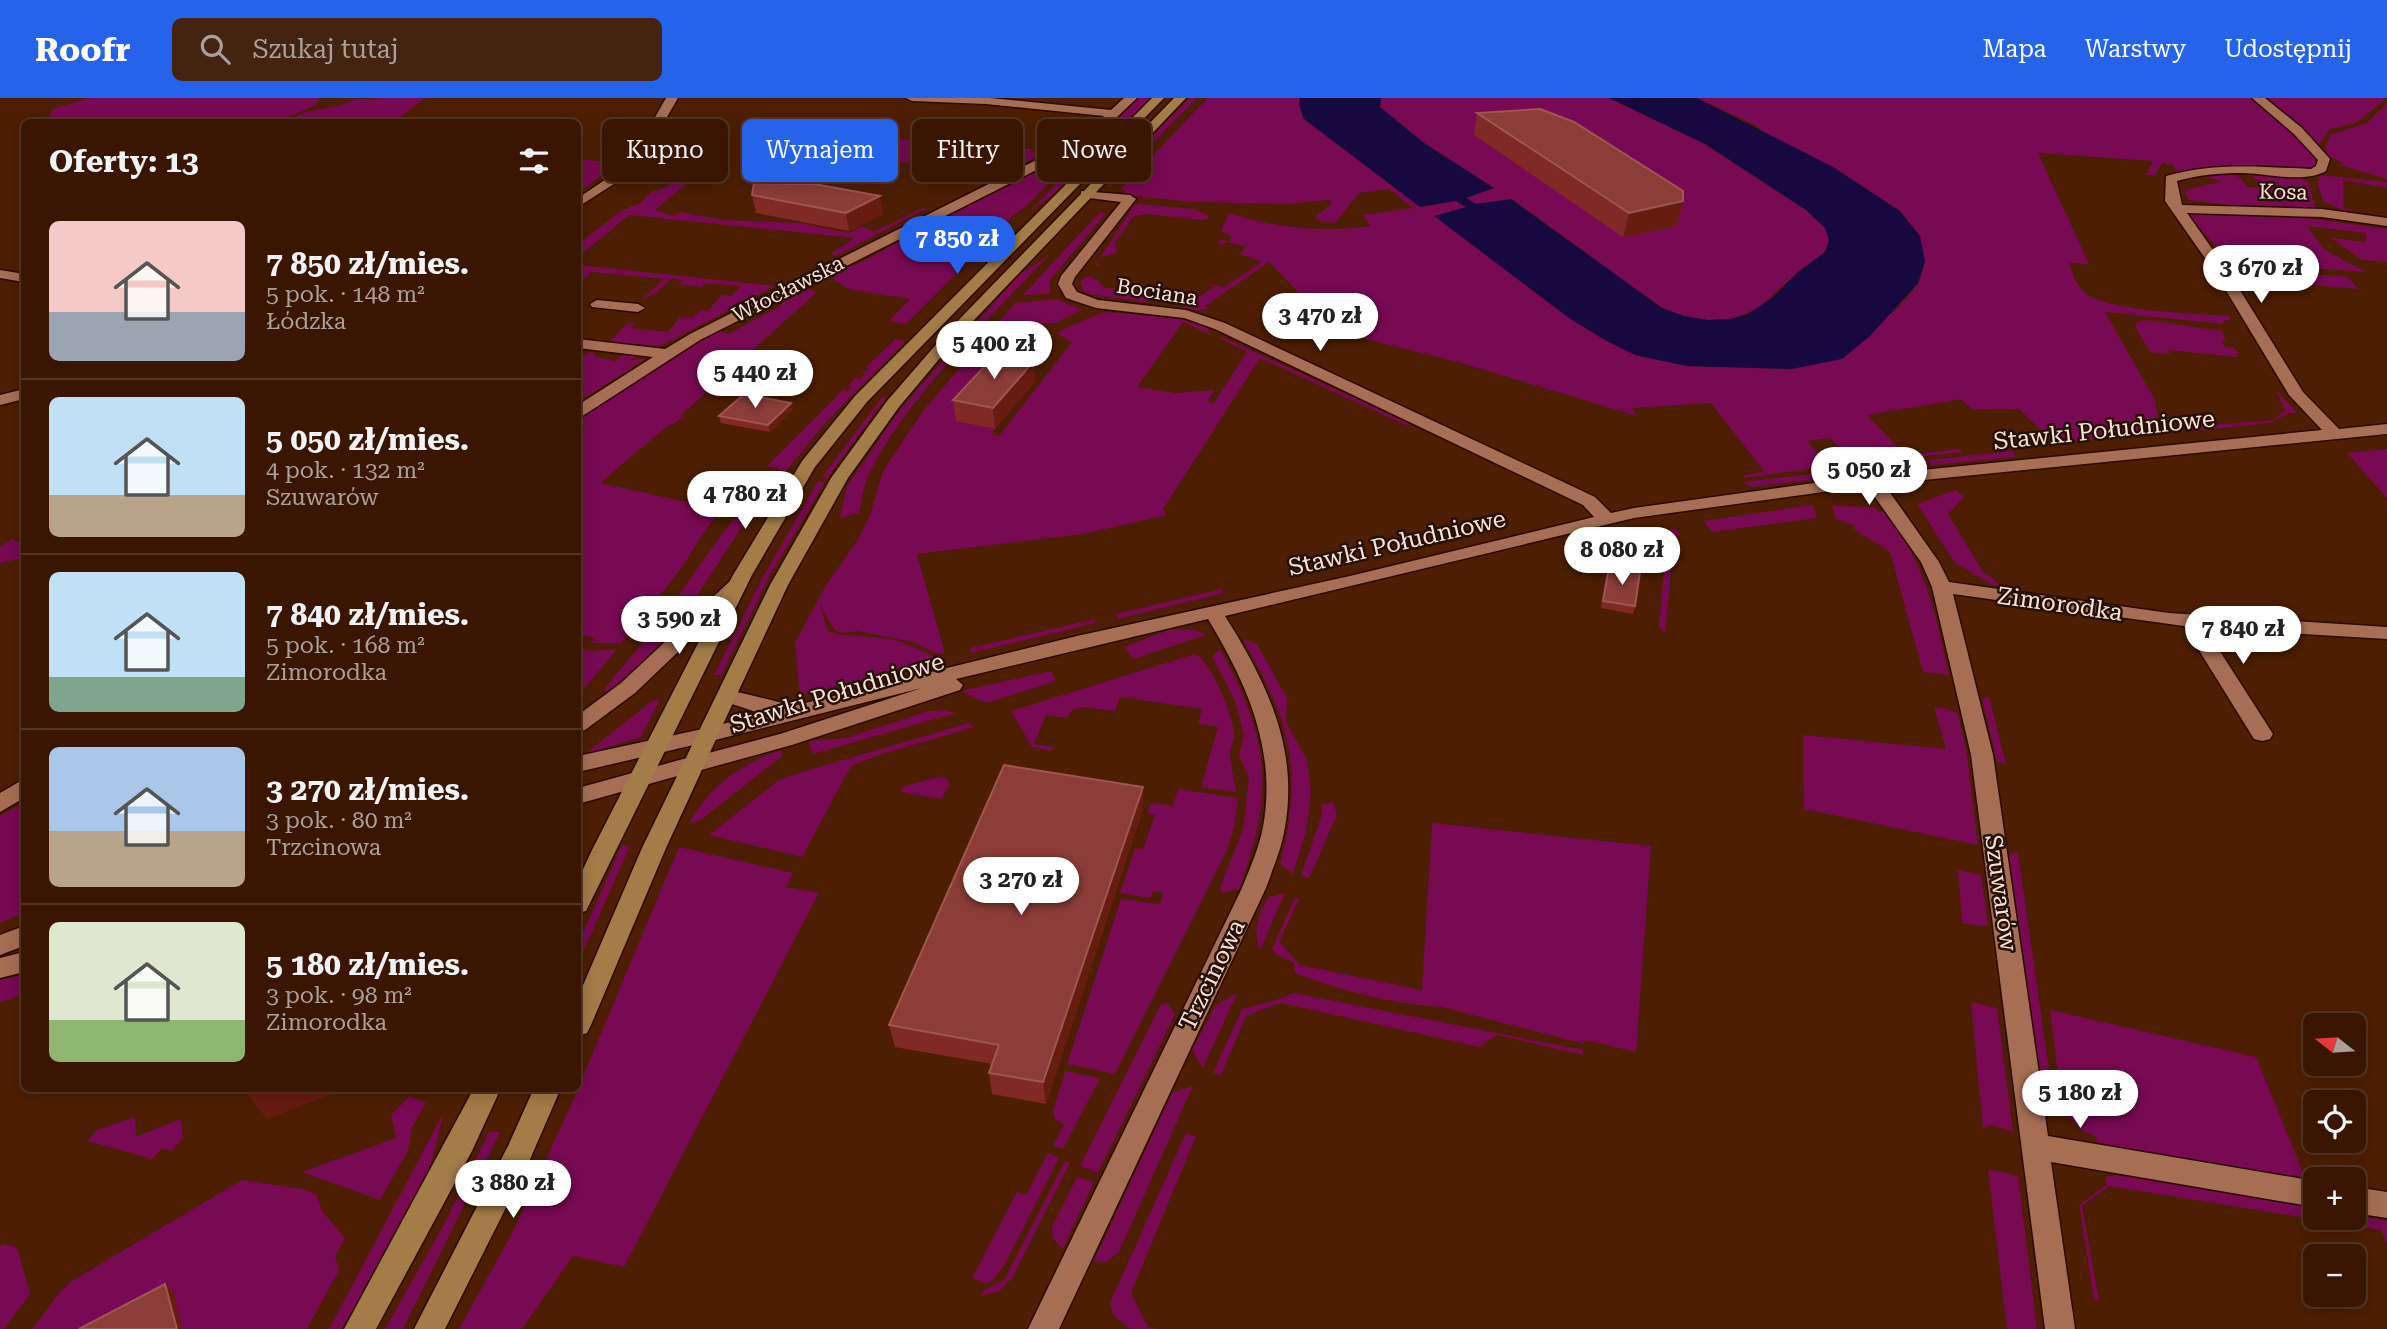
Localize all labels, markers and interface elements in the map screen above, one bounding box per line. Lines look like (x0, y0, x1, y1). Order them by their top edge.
search box (172, 18, 662, 81)
text: Roofr (35, 30, 130, 69)
icon: search (196, 30, 234, 68)
text: Szukaj tutaj (252, 34, 398, 64)
text: Mapa (1983, 35, 2047, 63)
text: Warstwy (2085, 35, 2186, 63)
text: Udostępnij (2224, 35, 2352, 63)
chip: Kupno (602, 119, 728, 182)
chip: Wynajem (742, 119, 898, 182)
chip: Filtry (912, 119, 1023, 182)
chip: Nowe (1037, 119, 1151, 182)
icon: filters (515, 142, 553, 180)
text: Oferty: 13 (49, 144, 199, 179)
street label: Kosa (2258, 180, 2308, 204)
pin: 7 850 zł (885, 216, 1029, 276)
text: 7 850 zł (915, 225, 999, 252)
text: 7 850 zł/mies. (266, 246, 469, 281)
pin: 3 670 zł (2189, 246, 2333, 305)
icon: home (105, 249, 189, 333)
street label: Włocławska (728, 250, 848, 327)
text: 3 670 zł (2219, 254, 2303, 281)
street label: Bociana (1115, 274, 1200, 310)
text: 5 pok. · 148 m² (266, 281, 425, 308)
pin: 3 470 zł (1248, 294, 1392, 353)
text: 3 470 zł (1278, 302, 1362, 329)
text: Łódzka (266, 308, 346, 335)
pin: 5 400 zł (922, 322, 1066, 381)
text: 5 400 zł (952, 330, 1036, 357)
pin: 5 440 zł (683, 350, 827, 410)
text: 5 440 zł (713, 359, 797, 386)
street label: Stawki Południowe (1992, 404, 2216, 456)
text: 5 050 zł/mies. (266, 422, 469, 457)
icon: home (105, 425, 189, 509)
pin: 5 050 zł (1797, 448, 1941, 507)
text: 5 050 zł (1827, 456, 1911, 483)
text: 4 pok. · 132 m² (266, 457, 425, 484)
pin: 4 780 zł (673, 472, 817, 531)
text: 4 780 zł (703, 480, 787, 507)
text: Szuwarów (266, 484, 379, 511)
street label: Stawki Południowe (1285, 504, 1509, 582)
pin: 8 080 zł (1550, 528, 1694, 587)
text: 8 080 zł (1580, 536, 1664, 563)
street label: Zimorodka (1995, 581, 2125, 627)
pin: 3 590 zł (607, 596, 751, 656)
text: 7 840 zł/mies. (266, 597, 469, 632)
icon: home (105, 600, 189, 684)
text: 3 590 zł (637, 605, 721, 632)
pin: 7 840 zł (2171, 606, 2315, 666)
text: 7 840 zł (2201, 615, 2285, 642)
text: 5 pok. · 168 m² (266, 632, 425, 659)
street label: Stawki Południowe (727, 647, 947, 739)
text: Zimorodka (266, 659, 387, 686)
text: 3 270 zł/mies. (266, 772, 469, 807)
icon: home (105, 775, 189, 859)
text: 3 pok. · 80 m² (266, 807, 412, 834)
street label: Szuwarów (1979, 833, 2023, 953)
text: Trzcinowa (266, 834, 381, 861)
pin: 3 270 zł (949, 858, 1093, 917)
text: 3 270 zł (979, 866, 1063, 893)
street label: Trzcinowa (1173, 915, 1251, 1035)
text: 5 180 zł/mies. (266, 947, 469, 982)
icon: home (105, 950, 189, 1034)
text: 3 pok. · 98 m² (266, 982, 412, 1009)
text: Zimorodka (266, 1009, 387, 1036)
north arrow (2303, 1013, 2366, 1076)
map controls (2303, 1013, 2366, 1307)
pin: 5 180 zł (2008, 1070, 2152, 1130)
text: 5 180 zł (2038, 1079, 2122, 1106)
button: locate (2303, 1090, 2366, 1153)
pin: 3 880 zł (441, 1160, 585, 1220)
button: + (2303, 1167, 2366, 1230)
text: 3 880 zł (471, 1169, 555, 1196)
button: − (2303, 1244, 2366, 1307)

